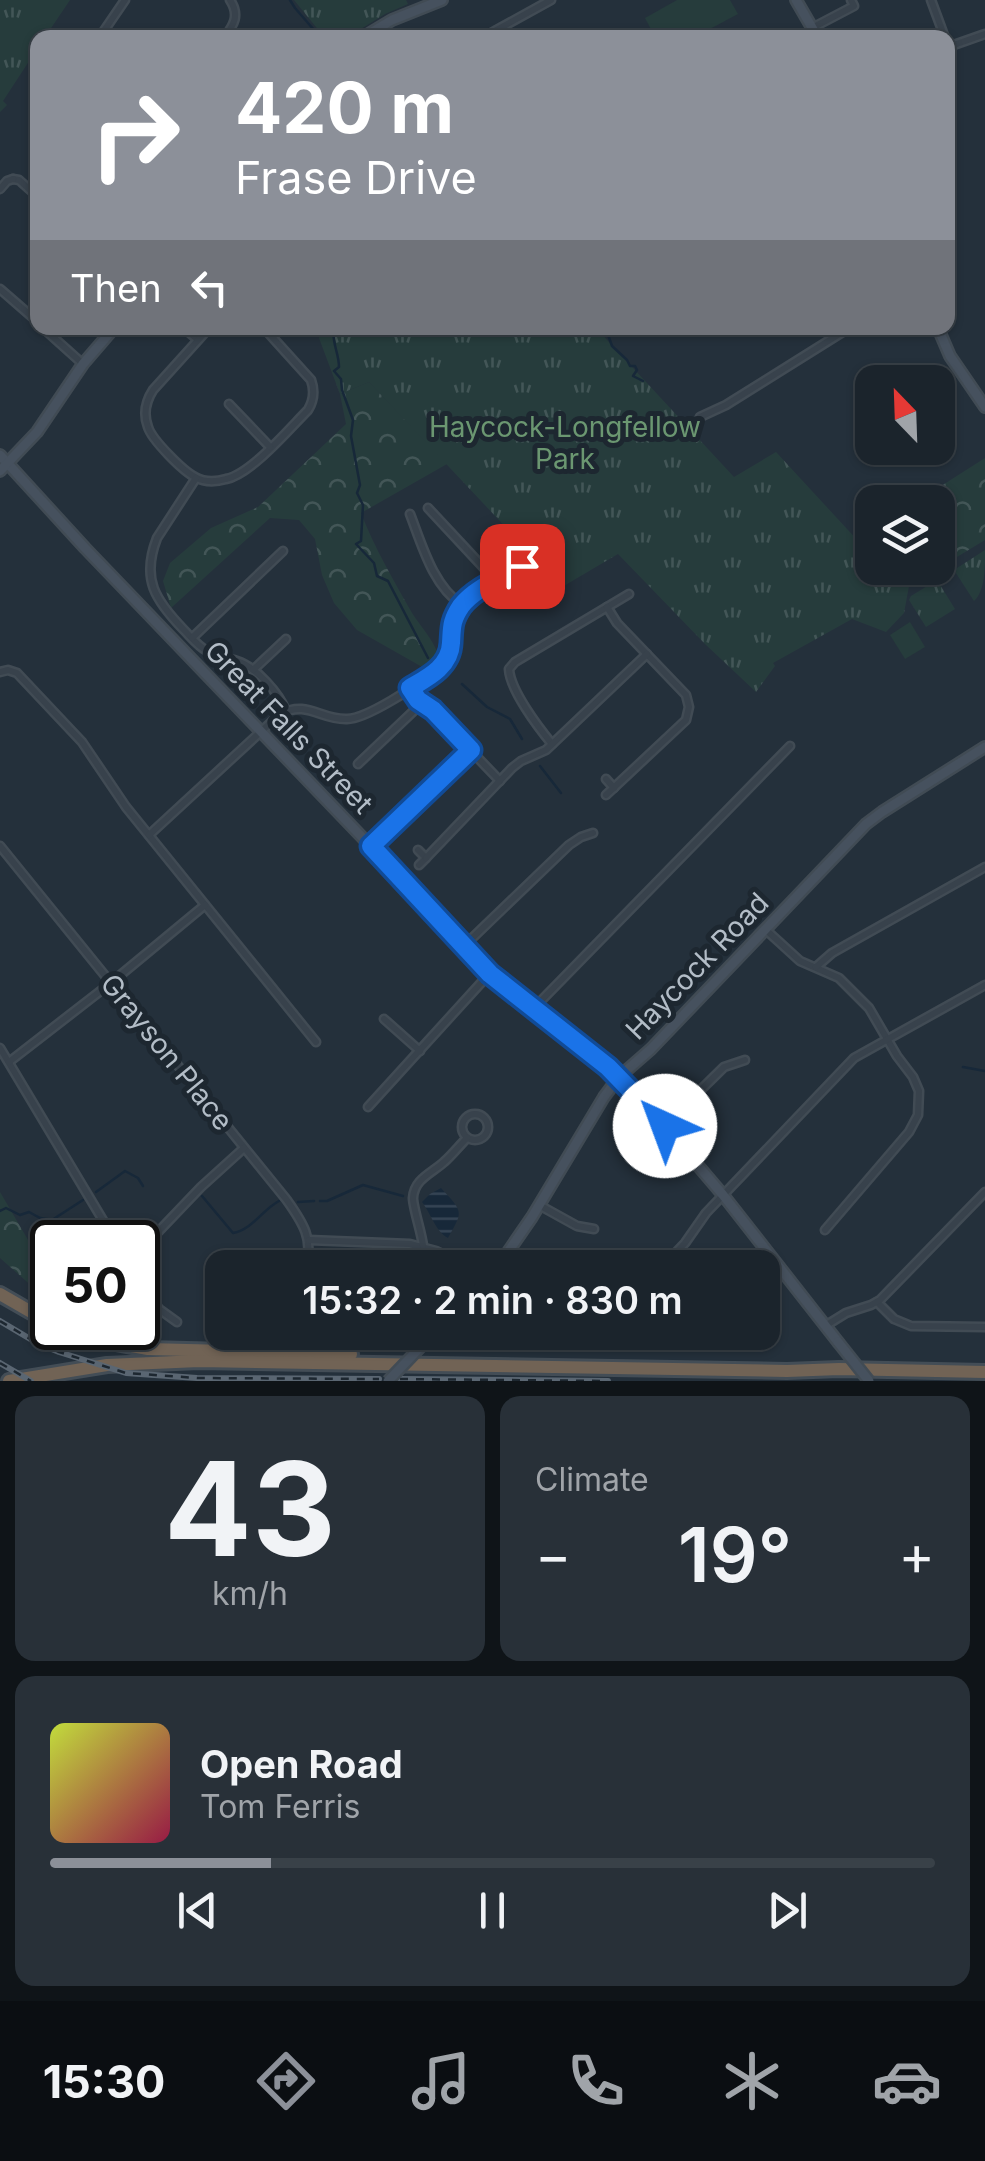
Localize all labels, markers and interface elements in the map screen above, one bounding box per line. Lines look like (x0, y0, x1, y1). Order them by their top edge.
text: 420 m (235, 65, 454, 150)
icon: right (70, 70, 200, 200)
text: Frase Drive (235, 150, 477, 205)
icon: left (182, 260, 237, 315)
text: Then (70, 265, 162, 311)
north arrow (855, 365, 955, 465)
map controls (855, 365, 955, 585)
park label: Haycock-Longfellow Park (429, 410, 701, 476)
button: layers (855, 485, 955, 585)
pin (480, 524, 565, 609)
icon: arrive (495, 539, 550, 594)
street label: Great Falls Street (198, 634, 380, 820)
street label: Haycock Road (618, 886, 776, 1046)
street label: Grayson Place (94, 967, 240, 1137)
position arrow (613, 1074, 717, 1178)
speed limit sign: 50 (30, 1220, 160, 1350)
text: 15:32 · 2 min · 830 m (302, 1277, 683, 1323)
text: 43 (164, 1430, 336, 1587)
text: Climate (535, 1460, 649, 1499)
text: 19° (678, 1509, 792, 1600)
text: − (535, 1522, 571, 1588)
text: + (899, 1522, 935, 1588)
text: km/h (212, 1574, 288, 1613)
text: Open Road (200, 1741, 403, 1787)
text: Tom Ferris (200, 1787, 360, 1826)
icon: previous (170, 1883, 225, 1938)
icon: pause (465, 1883, 520, 1938)
icon: next (760, 1883, 815, 1938)
icon: directions (251, 2046, 321, 2116)
icon: music (406, 2046, 476, 2116)
icon: phone (561, 2046, 631, 2116)
icon: climate (717, 2046, 787, 2116)
icon: car (872, 2046, 942, 2116)
text: 15:30 (43, 2054, 165, 2109)

